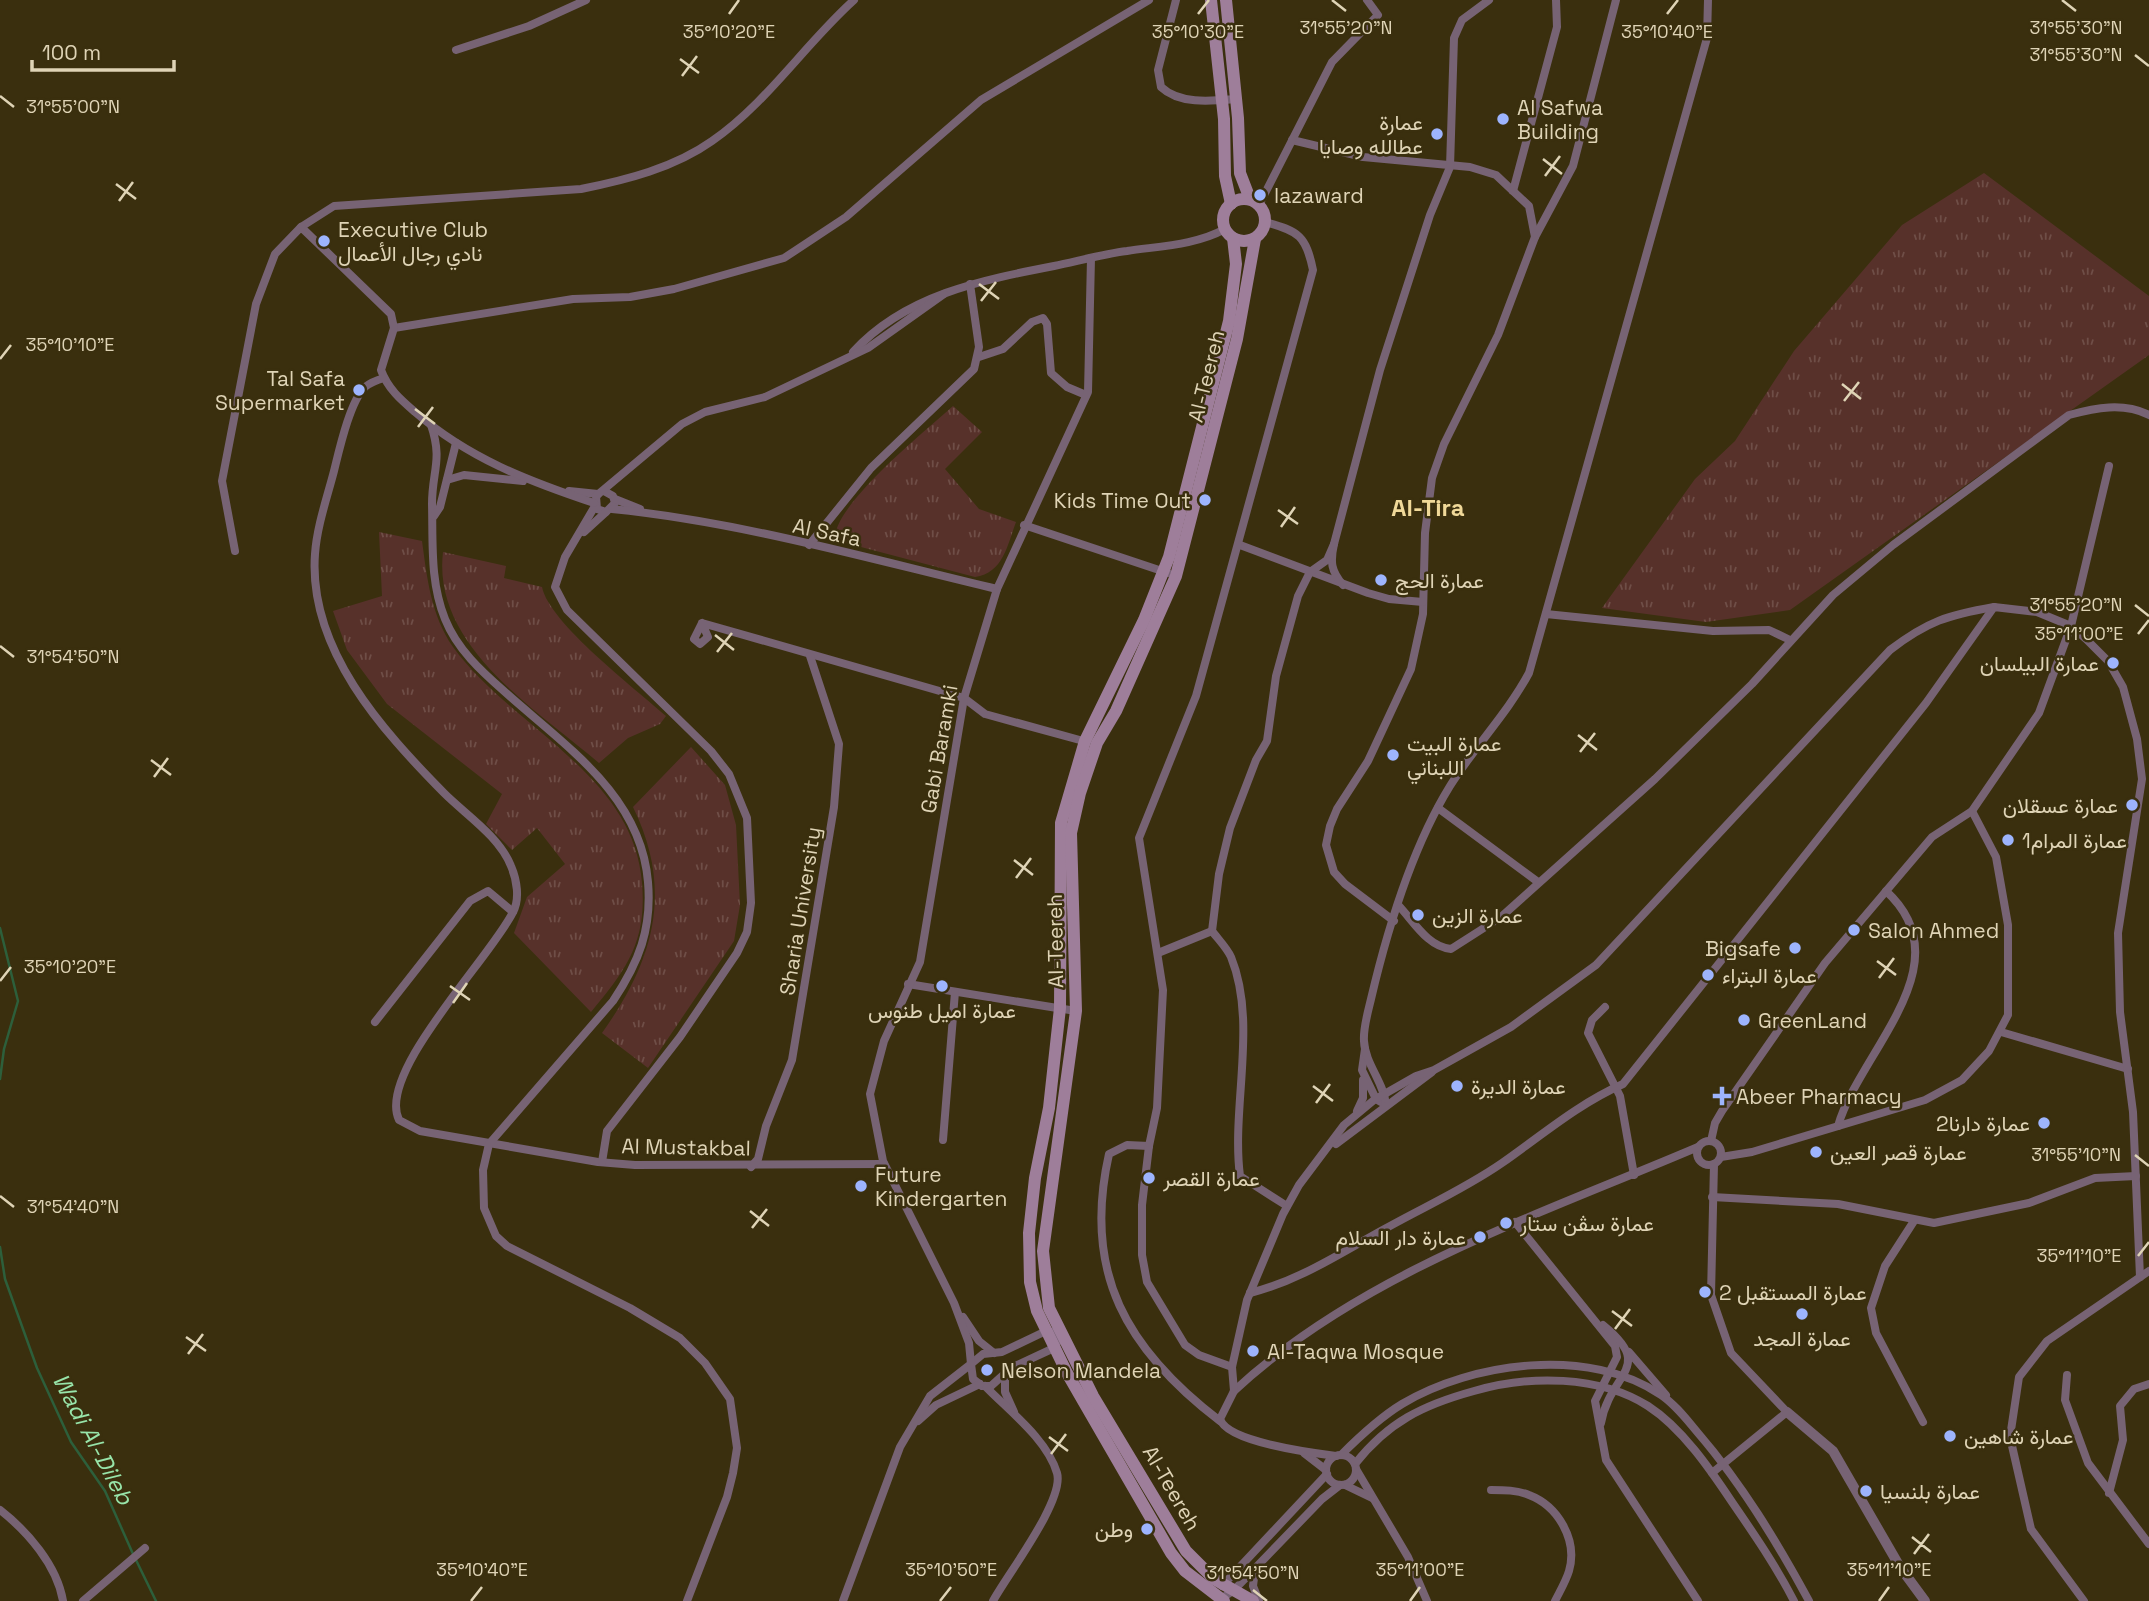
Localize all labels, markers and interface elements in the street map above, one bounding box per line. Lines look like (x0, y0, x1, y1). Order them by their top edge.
text: 31°55'20"N (1299, 16, 1393, 39)
text: 31°55'30"N (2029, 16, 2123, 39)
text: 35°10'20"E (683, 20, 775, 43)
text: 35°10'30"E (1152, 20, 1244, 43)
text: 35°10'40"E (1621, 20, 1713, 43)
scale bar (32, 28, 173, 72)
text: 100 m (42, 39, 101, 66)
text: 31°55'30"N (2029, 43, 2123, 66)
place label: Al Safwa Building (1517, 94, 1603, 145)
text: 31°55'00"N (26, 95, 120, 118)
place label: عمارة عطالله وصايا (1319, 109, 1423, 160)
marker: Al Safwa Building (1495, 111, 1511, 127)
marker: عمارة عطالله وصايا (1429, 126, 1445, 142)
place label: lazaward (1274, 182, 1364, 209)
marker: lazaward (1252, 187, 1268, 203)
place label: Executive Club نادي رجال الأعمال (338, 216, 488, 271)
marker: Executive Club نادي رجال الأعمال (316, 233, 332, 249)
street label: Al-Teereh (1182, 327, 1230, 425)
text: 35°10'10"E (26, 333, 114, 356)
place label: Tal Safa Supermarket (215, 365, 345, 416)
marker: Tal Safa Supermarket (351, 382, 367, 398)
place label: Kids Time Out (1054, 487, 1191, 514)
marker: Kids Time Out (1197, 492, 1213, 508)
district label: Al-Tira (1391, 492, 1465, 523)
street label: Al Safa (790, 512, 864, 552)
place label: عمارة الحج (1395, 567, 1484, 595)
marker: عمارة الحج (1373, 572, 1389, 588)
text: 31°55'20"N (2029, 593, 2123, 616)
text: 35°11'00"E (2035, 622, 2123, 645)
text: 31°54'50"N (27, 645, 119, 668)
place label: عمارة البيلسان (1980, 650, 2099, 677)
marker: عمارة البيلسان (2105, 655, 2121, 671)
street label: Gabi Baramki (914, 683, 964, 815)
place label: عمارة البيت اللبناني (1407, 730, 1502, 785)
marker: عمارة البيت اللبناني (1385, 747, 1401, 763)
place label: عمارة عسقلان (2003, 792, 2118, 819)
marker: عمارة عسقلان (2124, 797, 2140, 813)
street label: Sharia University (773, 825, 827, 997)
place label: عمارة المرام1 (2022, 827, 2127, 855)
marker: عمارة المرام1 (2000, 832, 2016, 848)
street label: Al-Teereh (1041, 894, 1069, 988)
place label: عمارة الزين (1432, 902, 1523, 929)
marker: عمارة الزين (1410, 907, 1426, 923)
place label: Salon Ahmed (1868, 917, 1999, 944)
marker: Salon Ahmed (1846, 922, 1862, 938)
place label: Bigsafe (1705, 935, 1781, 962)
marker: Bigsafe (1787, 940, 1803, 956)
text: 35°10'20"E (24, 955, 116, 978)
place label: عمارة البتراء (1722, 962, 1817, 989)
marker: عمارة البتراء (1700, 967, 1716, 983)
marker: عمارة اميل طنوس (934, 978, 950, 994)
place label: عمارة اميل طنوس (868, 997, 1016, 1024)
place label: GreenLand (1758, 1007, 1867, 1034)
marker: GreenLand (1736, 1012, 1752, 1028)
place label: عمارة الديرة (1471, 1073, 1566, 1100)
marker: عمارة الديرة (1449, 1078, 1465, 1094)
place label: Abeer Pharmacy (1736, 1083, 1902, 1110)
marker: Abeer Pharmacy (1714, 1088, 1730, 1104)
place label: عمارة دارنا2 (1936, 1110, 2030, 1137)
marker: عمارة دارنا2 (2036, 1115, 2052, 1131)
street label: Al Mustakbal (621, 1132, 751, 1162)
place label: عمارة قصر العين (1830, 1139, 1967, 1166)
text: 31°55'10"N (2031, 1143, 2121, 1166)
marker: عمارة قصر العين (1808, 1144, 1824, 1160)
place label: Future Kindergarten (875, 1161, 1007, 1212)
place label: عمارة القصر (1162, 1165, 1260, 1192)
marker: عمارة القصر (1141, 1170, 1157, 1186)
marker: Future Kindergarten (853, 1178, 869, 1194)
text: 31°54'40"N (27, 1195, 119, 1218)
place label: عمارة سڤن ستار (1519, 1210, 1654, 1237)
marker: عمارة سڤن ستار (1498, 1215, 1514, 1231)
place label: عمارة دار السلام (1335, 1224, 1466, 1252)
marker: عمارة دار السلام (1472, 1229, 1488, 1245)
text: 35°11'10"E (2037, 1244, 2121, 1267)
place label: عمارة المستقبل 2 (1719, 1279, 1867, 1306)
marker: عمارة المستقبل 2 (1697, 1284, 1713, 1300)
marker: عمارة المجد (1794, 1306, 1810, 1322)
place label: عمارة المجد (1753, 1325, 1851, 1352)
place label: Al-Taqwa Mosque (1267, 1338, 1444, 1365)
marker: Al-Taqwa Mosque (1245, 1343, 1261, 1359)
place label: Nelson Mandela (1001, 1357, 1161, 1384)
marker: Nelson Mandela (979, 1362, 995, 1378)
water label: Wadi Al-Dileb (46, 1368, 141, 1511)
place label: عمارة شاهين (1964, 1423, 2073, 1450)
marker: عمارة شاهين (1942, 1428, 1958, 1444)
street label: Al-Teereh (1137, 1440, 1207, 1536)
place label: عمارة بلنسيا (1880, 1478, 1980, 1505)
marker: عمارة بلنسيا (1858, 1483, 1874, 1499)
place label: وطن (1095, 1516, 1133, 1543)
marker: وطن (1139, 1521, 1155, 1537)
text: 35°10'40"E (436, 1558, 528, 1581)
text: 35°10'50"E (905, 1558, 997, 1581)
text: 35°11'00"E (1376, 1558, 1464, 1581)
text: 35°11'10"E (1847, 1558, 1931, 1581)
text: 31°54'50"N (1207, 1561, 1299, 1584)

